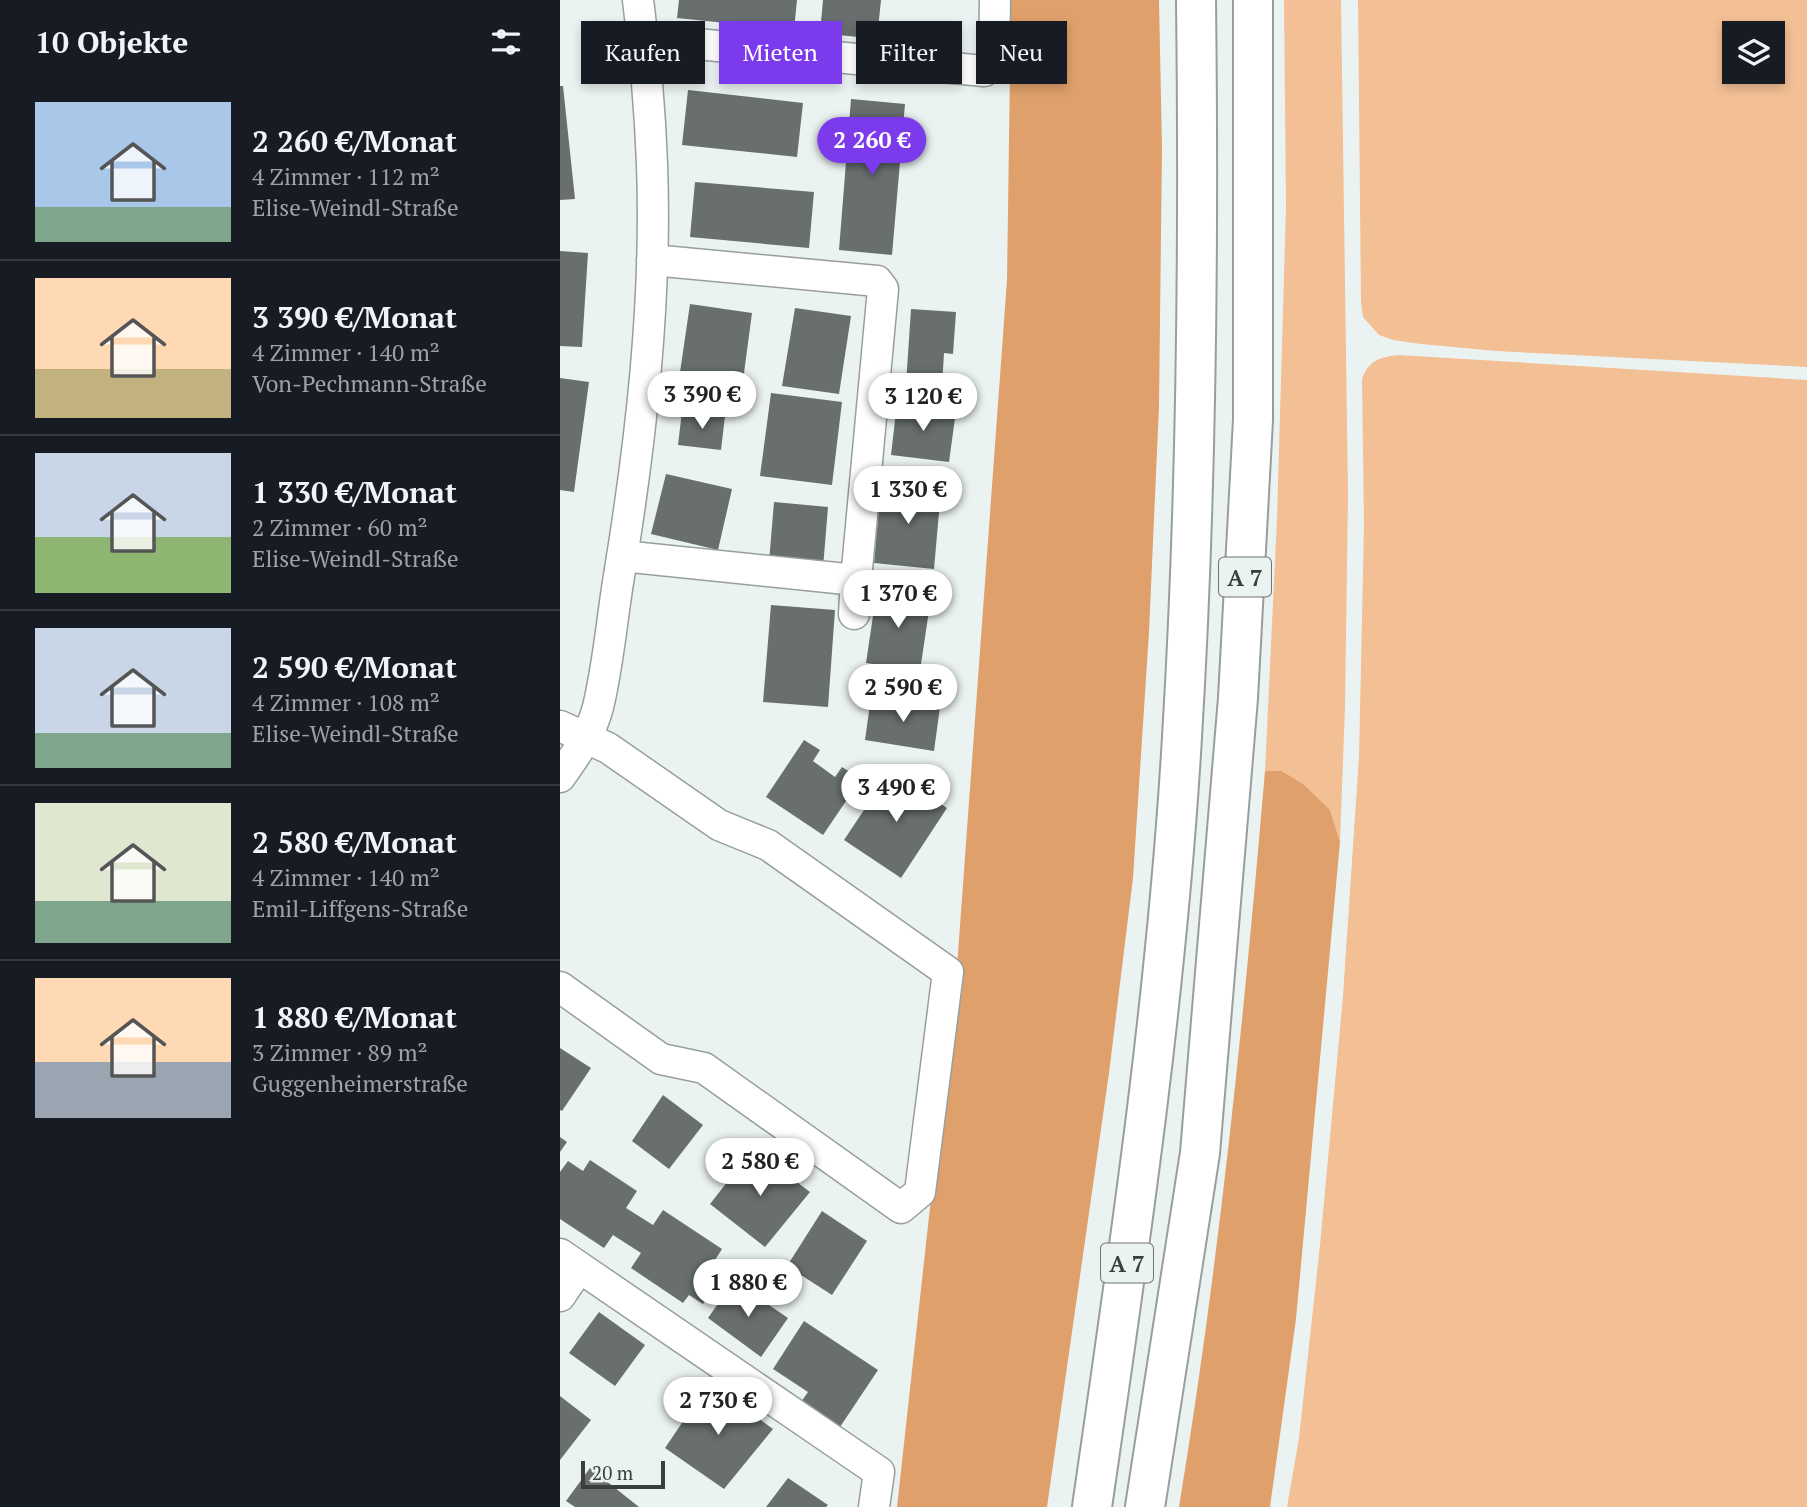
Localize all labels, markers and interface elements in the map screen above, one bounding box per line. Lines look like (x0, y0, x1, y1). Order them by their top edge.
chip: Kaufen (581, 21, 705, 84)
chip: Mieten (719, 21, 842, 84)
chip: Filter (856, 21, 962, 84)
chip: Neu (976, 21, 1067, 84)
map controls (1722, 21, 1785, 84)
button: layers (1722, 21, 1785, 84)
text: 10 Objekte (35, 22, 188, 62)
icon: filters (487, 23, 525, 61)
pin: 2 260 € (807, 118, 937, 177)
text: 2 260 €/Monat (252, 121, 457, 161)
text: 2 260 € (833, 124, 911, 155)
icon: home (91, 130, 175, 214)
text: 4 Zimmer · 112 m² (252, 161, 440, 192)
text: Elise-Weindl-Straße (252, 192, 459, 223)
text: 3 390 €/Monat (252, 297, 457, 337)
icon: home (91, 306, 175, 390)
text: 4 Zimmer · 140 m² (252, 337, 440, 368)
text: Von-Pechmann-Straße (252, 368, 487, 399)
pin: 3 390 € (637, 372, 767, 431)
pin: 3 120 € (858, 374, 988, 433)
text: 3 390 € (663, 378, 741, 409)
text: 3 120 € (884, 380, 962, 411)
pin: 1 330 € (843, 466, 973, 526)
text: 1 330 €/Monat (252, 472, 457, 512)
text: 1 330 € (869, 473, 947, 504)
icon: home (91, 481, 175, 565)
text: 2 Zimmer · 60 m² (252, 512, 427, 543)
text: Elise-Weindl-Straße (252, 543, 459, 574)
road number: A 7 (1219, 558, 1271, 596)
pin: 1 370 € (833, 570, 963, 630)
text: 1 370 € (859, 577, 937, 608)
text: 2 590 €/Monat (252, 647, 457, 687)
icon: home (91, 656, 175, 740)
pin: 2 590 € (838, 664, 968, 724)
text: 2 590 € (864, 671, 942, 702)
text: 4 Zimmer · 108 m² (252, 687, 440, 718)
text: Elise-Weindl-Straße (252, 718, 459, 749)
pin: 3 490 € (831, 764, 961, 824)
text: 3 490 € (857, 771, 935, 802)
text: 2 580 €/Monat (252, 822, 457, 862)
icon: home (91, 831, 175, 915)
text: 4 Zimmer · 140 m² (252, 862, 440, 893)
text: Emil-Liffgens-Straße (252, 893, 468, 924)
text: 1 880 €/Monat (252, 997, 457, 1037)
icon: home (91, 1006, 175, 1090)
text: 3 Zimmer · 89 m² (252, 1037, 427, 1068)
text: Guggenheimerstraße (252, 1068, 468, 1099)
pin: 2 580 € (695, 1138, 825, 1198)
text: 2 580 € (721, 1145, 799, 1176)
road number: A 7 (1101, 1244, 1153, 1282)
pin: 1 880 € (683, 1260, 813, 1319)
text: 1 880 € (709, 1266, 787, 1297)
pin: 2 730 € (653, 1378, 783, 1437)
text: 2 730 € (679, 1384, 757, 1415)
scale bar (581, 1458, 665, 1490)
text: 20 m (592, 1460, 633, 1485)

